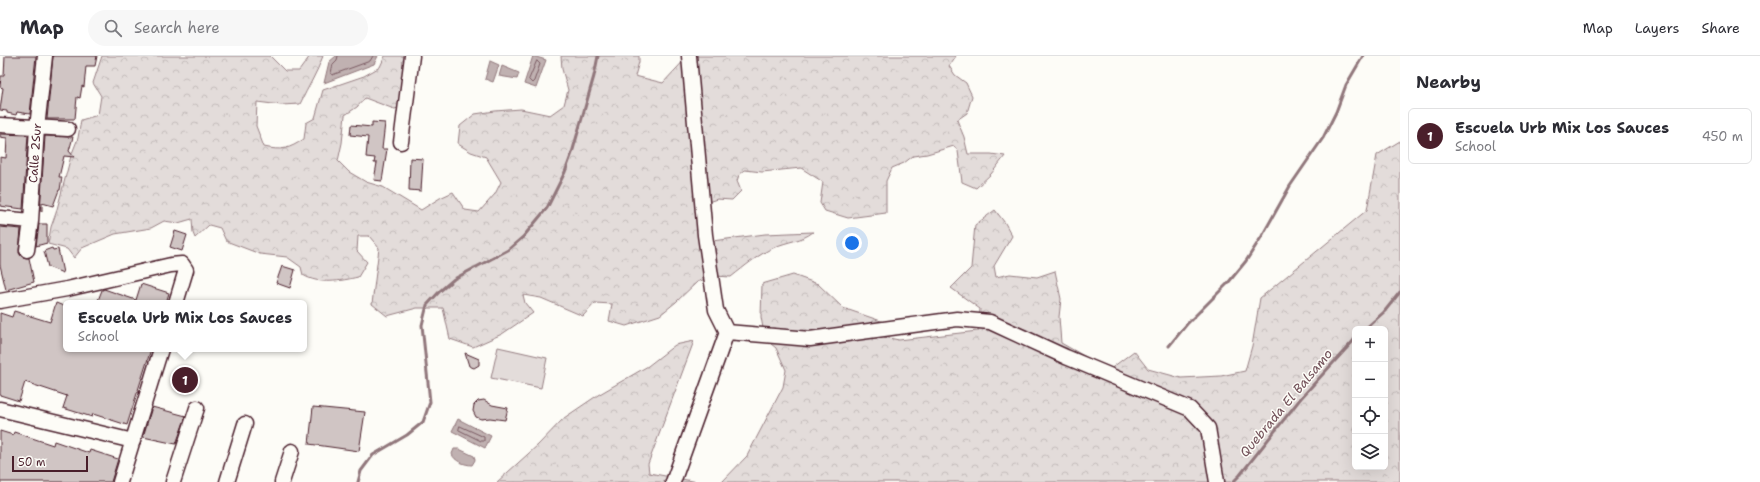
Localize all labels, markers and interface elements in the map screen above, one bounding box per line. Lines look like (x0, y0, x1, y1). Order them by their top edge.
search box (88, 10, 368, 46)
text: Map (20, 15, 64, 40)
icon: search (102, 17, 124, 39)
text: Search here (134, 18, 220, 38)
text: Map (1583, 19, 1613, 37)
text: Layers (1635, 19, 1679, 37)
text: Share (1701, 19, 1740, 37)
text: Nearby (1416, 71, 1481, 93)
text: Escuela Urb Mix Los Sauces (1455, 118, 1669, 138)
street label: Calle 2Sur (25, 122, 45, 183)
text: 1 (1427, 128, 1433, 145)
text: 450 m (1702, 128, 1743, 145)
text: School (1455, 138, 1496, 155)
your location (842, 233, 862, 253)
popup (63, 300, 307, 352)
text: Escuela Urb Mix Los Sauces (78, 308, 292, 328)
map controls (1352, 326, 1388, 470)
button: + (1352, 326, 1388, 362)
text: School (78, 328, 119, 345)
water label: Quebrada El Balsamo (1236, 345, 1336, 461)
button: − (1352, 362, 1388, 398)
pin: 1 (172, 365, 198, 395)
button: locate (1352, 398, 1388, 434)
button: layers (1352, 434, 1388, 470)
scale bar (12, 454, 88, 473)
text: 50 m (18, 455, 46, 470)

